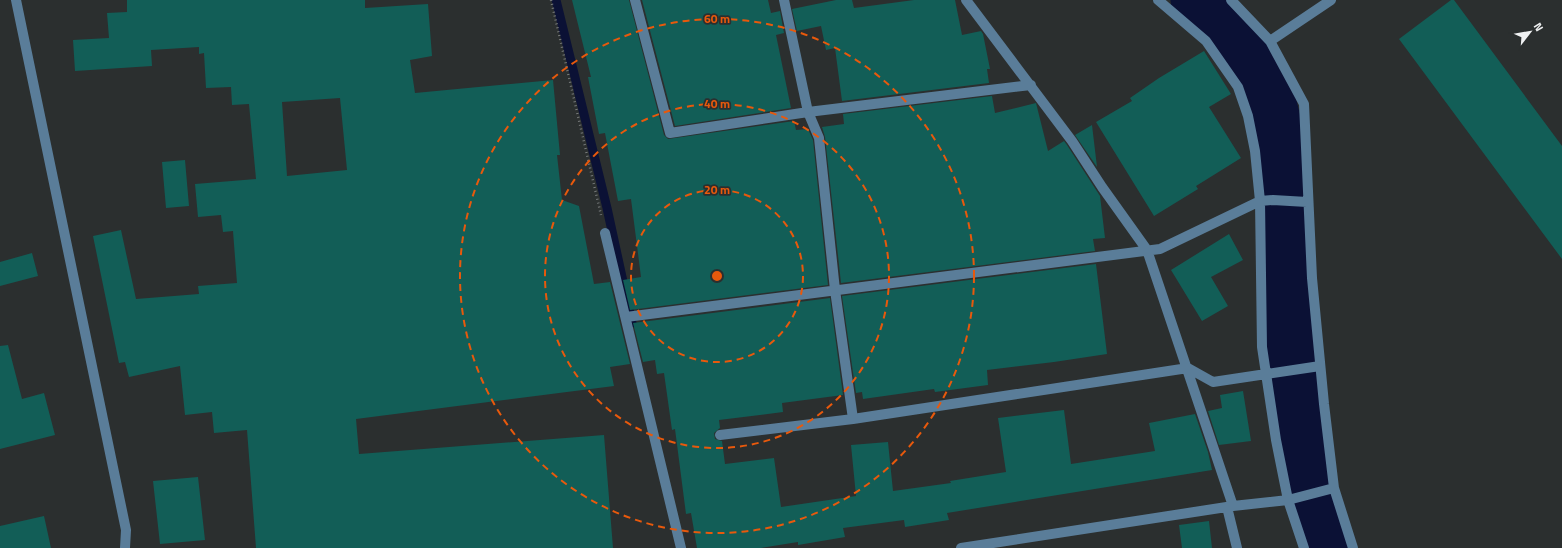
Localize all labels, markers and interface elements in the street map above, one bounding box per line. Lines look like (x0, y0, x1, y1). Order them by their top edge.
text: 60 m (704, 9, 730, 28)
north arrow (1510, 12, 1550, 52)
text: N (1530, 19, 1547, 34)
text: 40 m (704, 94, 730, 113)
text: 20 m (704, 180, 730, 199)
centre of rings (710, 269, 724, 283)

